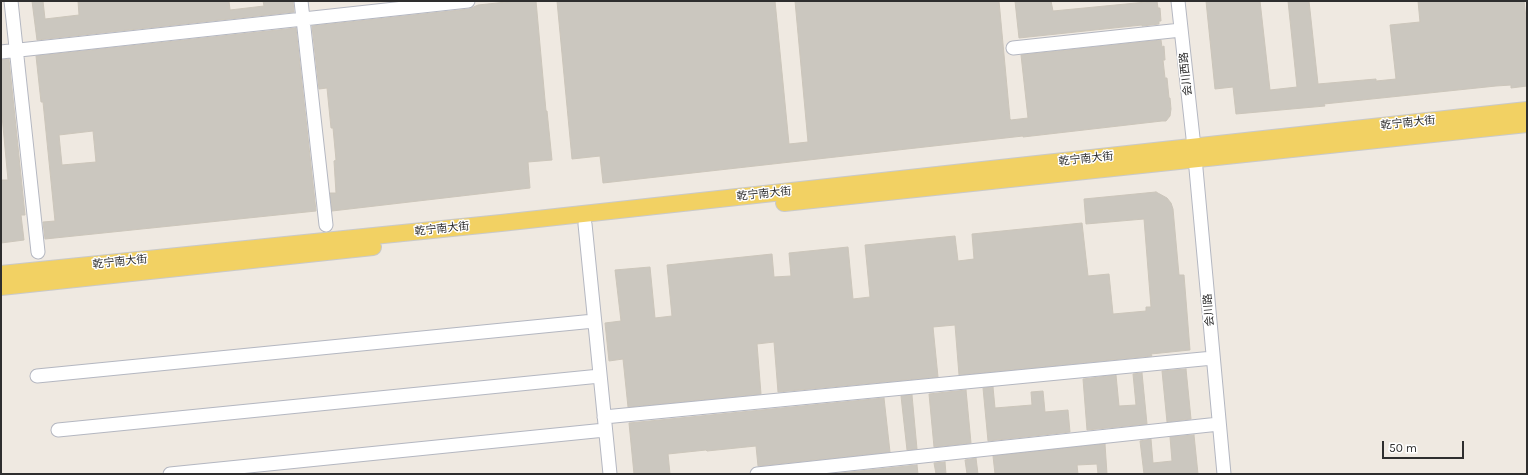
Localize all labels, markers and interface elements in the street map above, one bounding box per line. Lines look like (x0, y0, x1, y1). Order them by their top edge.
street label: 会川西路 (1177, 51, 1195, 97)
street label: 乾宁南大街 (1380, 114, 1436, 132)
street label: 乾宁南大街 (1058, 150, 1114, 168)
street label: 乾宁南大街 (736, 185, 792, 203)
street label: 乾宁南大街 (414, 220, 470, 238)
street label: 乾宁南大街 (92, 253, 148, 271)
street label: 会川路 (1201, 293, 1217, 327)
scale bar (1384, 433, 1466, 459)
text: 50 m (1389, 441, 1417, 455)

